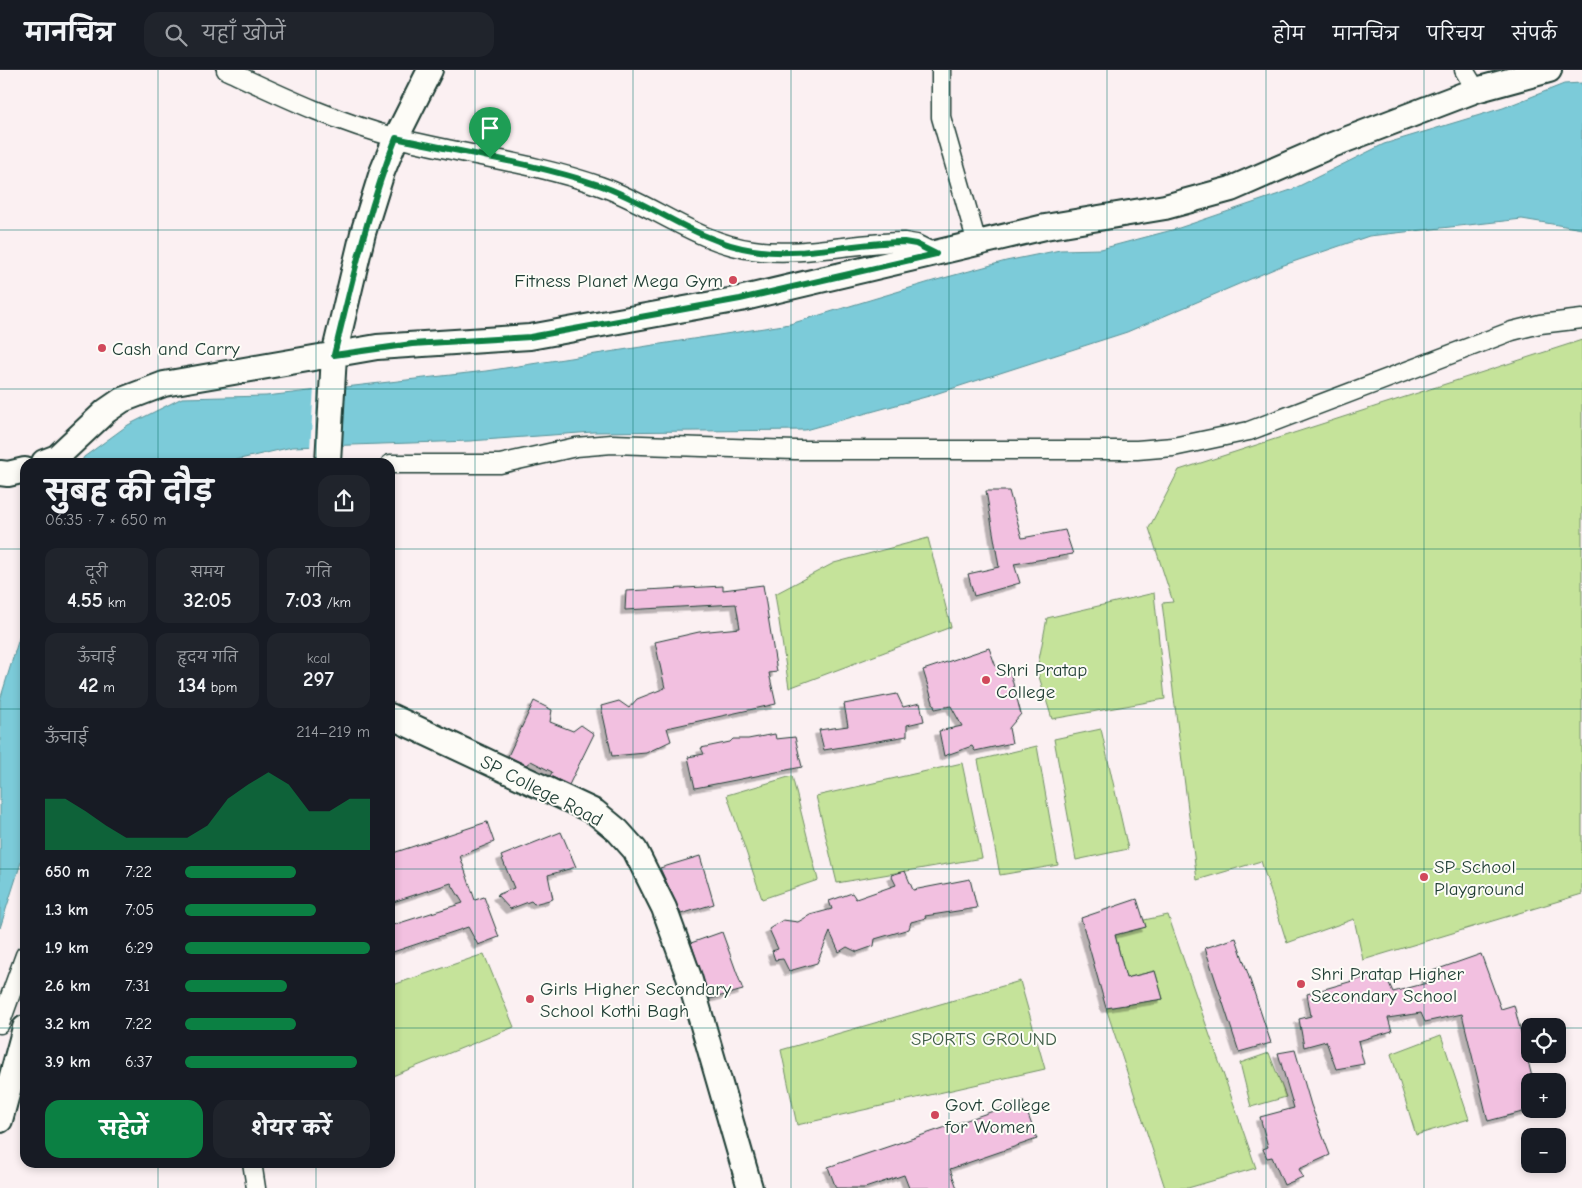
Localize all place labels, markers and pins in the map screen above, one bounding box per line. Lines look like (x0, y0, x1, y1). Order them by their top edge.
pin (469, 107, 511, 158)
place label: Fitness Planet Mega Gym (514, 270, 723, 292)
marker: Fitness Planet Mega Gym (727, 274, 739, 286)
place label: Cash and Carry (112, 338, 240, 360)
marker: Cash and Carry (96, 342, 108, 354)
place label: Shri Pratap College (996, 659, 1087, 703)
marker: Shri Pratap College (980, 674, 992, 686)
place label: SP School Playground (1434, 856, 1524, 900)
marker: SP School Playground (1418, 871, 1430, 883)
place label: Shri Pratap Higher Secondary School (1311, 963, 1464, 1007)
place label: Girls Higher Secondary School Kothi Bagh (540, 978, 732, 1022)
marker: Shri Pratap Higher Secondary School (1295, 978, 1307, 990)
marker: Girls Higher Secondary School Kothi Bagh (524, 993, 536, 1005)
place label: Govt. College for Women (944, 1094, 1050, 1138)
marker: Govt. College for Women (929, 1109, 941, 1121)

